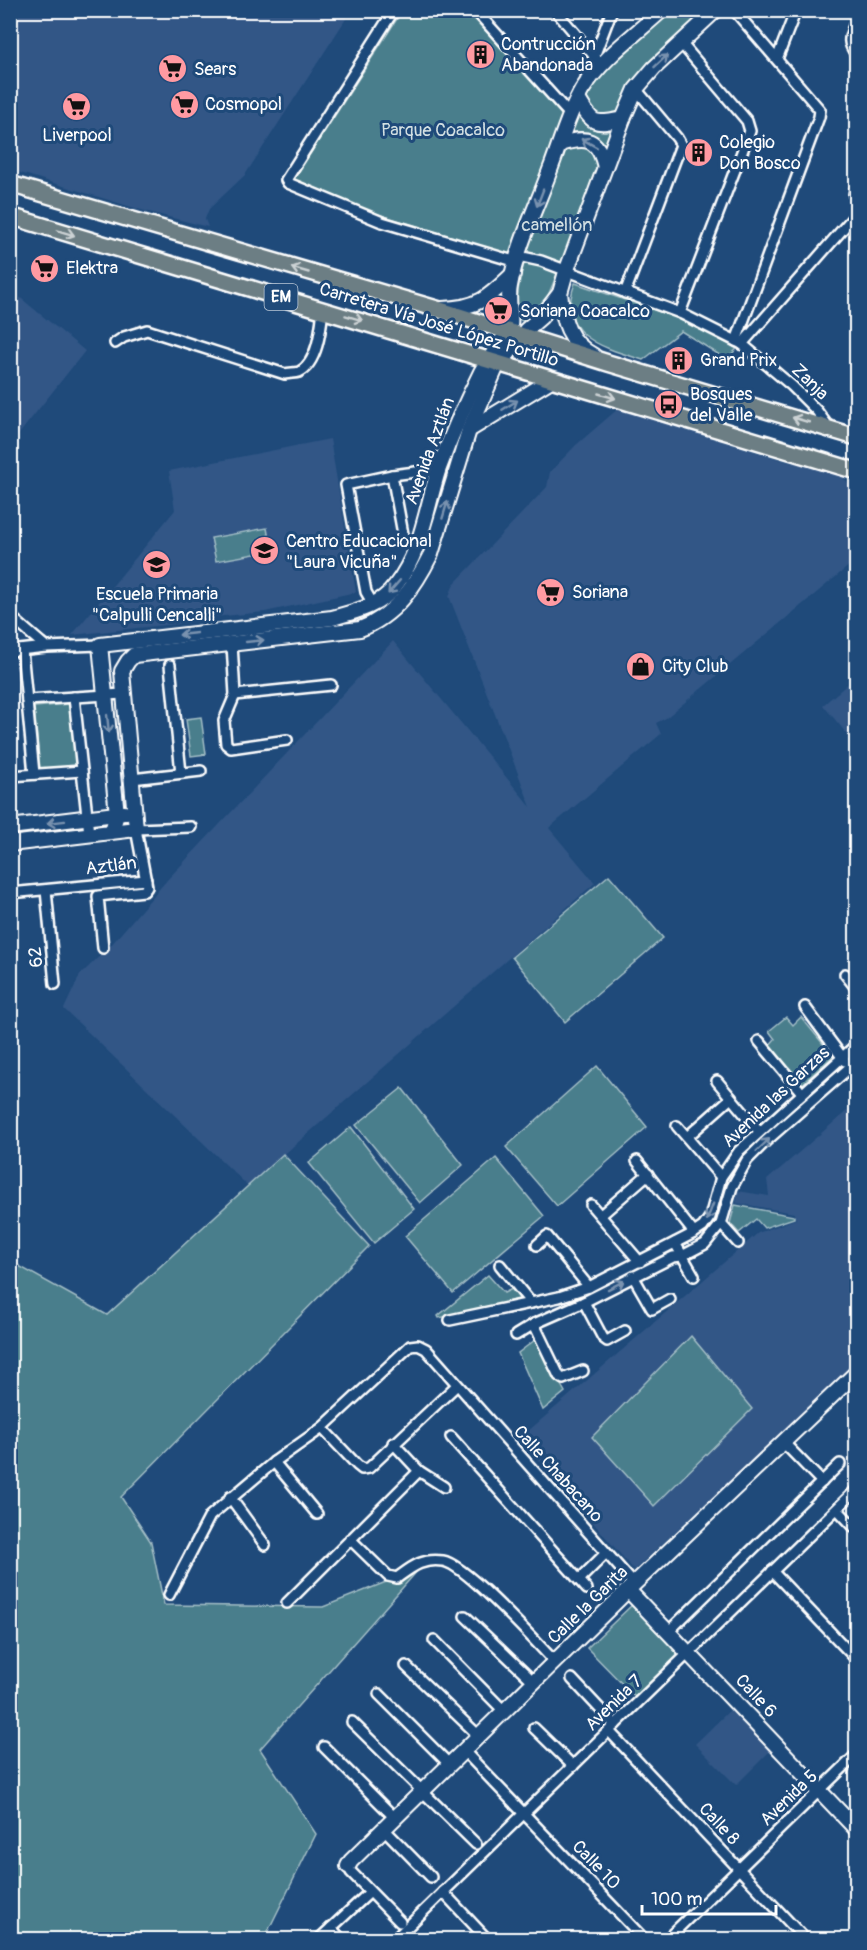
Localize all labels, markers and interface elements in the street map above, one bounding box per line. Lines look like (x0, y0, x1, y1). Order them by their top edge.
place label: Contrucción Abandonada (501, 33, 596, 77)
building icon: Contrucción Abandonada (464, 38, 496, 70)
supermarket icon: Sears (157, 53, 189, 85)
one-way arrow (653, 55, 668, 69)
place label: Sears (194, 58, 236, 81)
supermarket icon: Cosmopol (168, 88, 200, 120)
supermarket icon: Liverpool (61, 90, 93, 122)
place label: Cosmopol (205, 93, 282, 116)
park label: Parque Coacalco (381, 119, 505, 142)
place label: Liverpool (42, 124, 112, 147)
place label: Colegio Don Bosco (719, 131, 801, 175)
building icon: Colegio Don Bosco (682, 136, 714, 168)
one-way arrow (581, 137, 598, 149)
one-way arrow (533, 189, 544, 207)
park label: camellón (522, 214, 592, 237)
one-way arrow (57, 228, 76, 239)
supermarket icon: Elektra (29, 252, 61, 284)
place label: Elektra (66, 257, 118, 280)
one-way arrow (291, 264, 310, 275)
street label: Carretera Vía José López Portillo (317, 278, 562, 372)
road number: EM (264, 284, 298, 310)
supermarket icon: Soriana Coacalco (483, 295, 515, 327)
place label: Soriana Coacalco (520, 300, 650, 323)
one-way arrow (344, 313, 363, 324)
building icon: Grand Prix (663, 344, 695, 376)
place label: Grand Prix (700, 349, 777, 372)
street label: Zanja (787, 359, 833, 405)
place label: Bosques del Valle (690, 383, 753, 427)
bus stop icon: Bosques del Valle (653, 388, 685, 420)
one-way arrow (597, 391, 616, 402)
street label: Avenida Aztlán (400, 394, 460, 508)
one-way arrow (501, 399, 518, 411)
one-way arrow (791, 414, 810, 425)
one-way arrow (440, 501, 451, 520)
place label: Centro Educacional "Laura Vicuña" (286, 530, 432, 574)
school or university icon: Centro Educacional "Laura Vicuña" (249, 535, 281, 567)
school or university icon: Escuela Primaria "Calpulli Cencalli" (141, 549, 173, 581)
supermarket icon: Soriana (535, 576, 567, 608)
one-way arrow (387, 579, 401, 594)
place label: Soriana (572, 581, 628, 604)
place label: Escuela Primaria "Calpulli Cencalli" (92, 583, 222, 627)
one-way arrow (179, 629, 198, 640)
one-way arrow (245, 636, 265, 647)
shop icon: City Club (625, 650, 657, 682)
place label: City Club (662, 655, 729, 678)
one-way arrow (103, 713, 114, 733)
one-way arrow (47, 816, 67, 827)
street label: Aztlán (84, 851, 138, 881)
street label: 62 (23, 946, 49, 968)
street label: Avenida las Garzas (717, 1041, 835, 1153)
one-way arrow (755, 1138, 770, 1152)
one-way arrow (704, 1202, 715, 1221)
one-way arrow (607, 1279, 625, 1291)
street label: Calle Chabacano (508, 1421, 608, 1528)
street label: Calle la Garita (543, 1561, 633, 1649)
street label: Calle 6 (730, 1669, 782, 1723)
street label: Avenida 7 (580, 1670, 648, 1736)
street label: Avenida 5 (755, 1765, 823, 1831)
street label: Calle 8 (694, 1798, 744, 1850)
street label: Calle 10 (567, 1835, 625, 1895)
scale bar (642, 1878, 776, 1916)
text: 100 m (651, 1888, 703, 1911)

